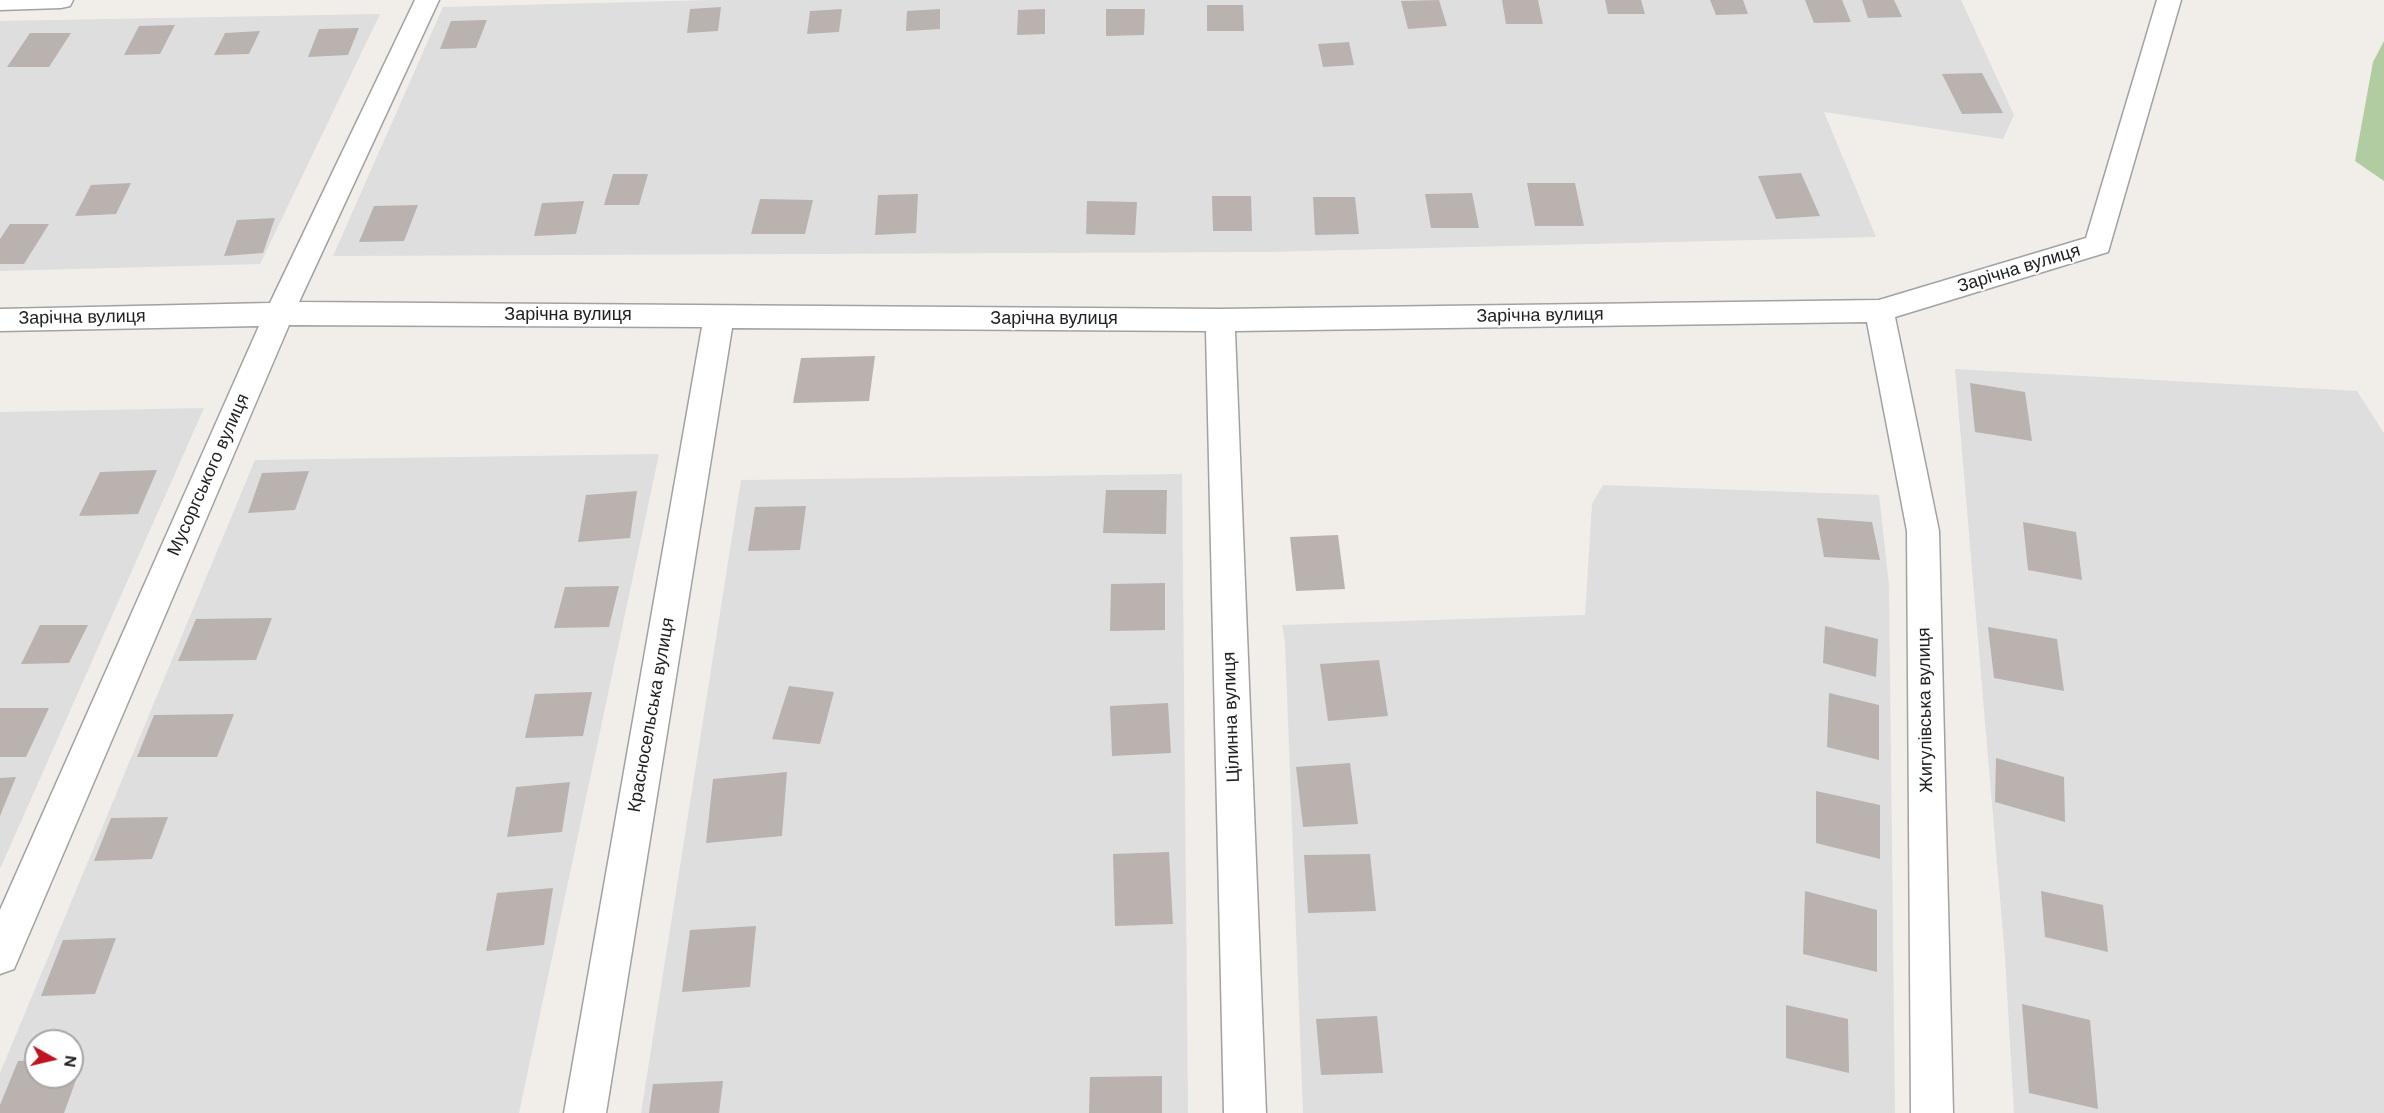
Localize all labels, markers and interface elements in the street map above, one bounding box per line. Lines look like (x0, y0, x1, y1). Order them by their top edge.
street label: Зарічна вулиця (1955, 240, 2083, 298)
street label: Зарічна вулиця (504, 304, 632, 326)
street label: Зарічна вулиця (1476, 304, 1604, 328)
street label: Зарічна вулиця (18, 306, 146, 330)
street label: Зарічна вулиця (990, 308, 1118, 330)
street label: Мусоргського вулиця (164, 391, 254, 559)
street label: Красносельська вулиця (624, 616, 680, 814)
street label: Жигулівська вулиця (1914, 627, 1938, 793)
street label: Цілинна вулиця (1219, 651, 1245, 783)
north arrow (24, 1029, 84, 1089)
text: N (59, 1054, 82, 1069)

